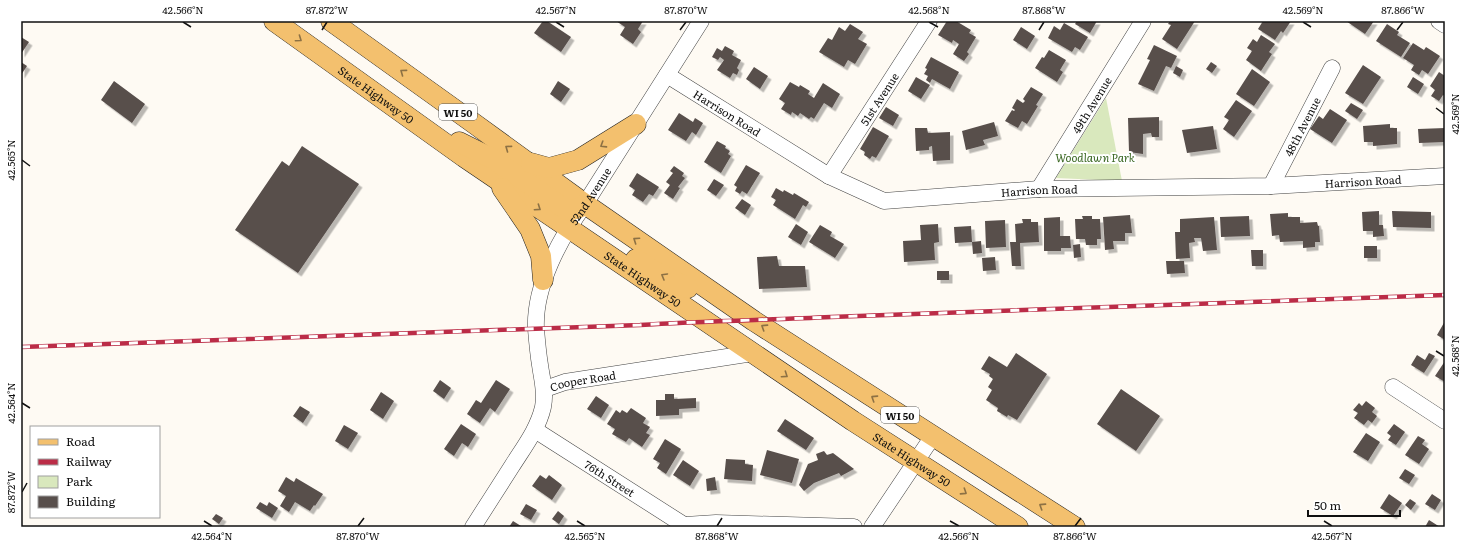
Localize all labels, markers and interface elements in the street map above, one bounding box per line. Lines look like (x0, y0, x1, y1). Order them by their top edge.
text: 42.566°N (162, 2, 204, 17)
text: 87.872°W (306, 2, 348, 17)
text: 42.567°N (535, 2, 577, 17)
text: 87.870°W (664, 2, 708, 17)
text: 42.568°N (908, 2, 950, 17)
text: 87.868°W (1022, 2, 1066, 17)
text: 42.569°N (1282, 2, 1324, 17)
text: 87.866°W (1381, 2, 1425, 17)
one-way arrow (294, 34, 301, 41)
street label: State Highway 50 (335, 62, 418, 127)
street label: 51st Avenue (856, 69, 902, 128)
one-way arrow (400, 70, 407, 77)
street label: 49th Avenue (1067, 73, 1115, 136)
street label: Harrison Road (690, 85, 764, 140)
text: 42.569°N (1447, 93, 1462, 135)
street label: 48th Avenue (1280, 94, 1324, 159)
road number: WI 50 (439, 104, 477, 120)
text: 42.565°N (3, 139, 18, 181)
one-way arrow (600, 140, 607, 147)
one-way arrow (505, 145, 512, 153)
park label: Woodlawn Park (1055, 149, 1135, 165)
street label: 52nd Avenue (565, 164, 615, 228)
street label: Harrison Road (1324, 171, 1402, 191)
street label: Harrison Road (1000, 180, 1078, 200)
one-way arrow (534, 203, 541, 211)
one-way arrow (633, 237, 640, 245)
street label: State Highway 50 (601, 247, 685, 310)
one-way arrow (661, 274, 668, 281)
one-way arrow (762, 325, 769, 332)
text: 42.568°N (1447, 335, 1462, 377)
street label: Cooper Road (548, 366, 617, 395)
one-way arrow (781, 370, 788, 378)
text: 42.564°N (3, 382, 18, 424)
one-way arrow (871, 395, 878, 402)
road number: WI 50 (881, 407, 919, 423)
legend (30, 426, 160, 518)
street label: State Highway 50 (870, 428, 954, 490)
text: Road (66, 432, 96, 450)
text: Railway (66, 452, 112, 470)
street label: 76th Street (582, 456, 639, 500)
text: 87.872°W (3, 471, 18, 513)
text: Park (66, 472, 93, 490)
one-way arrow (960, 488, 967, 495)
text: Building (66, 492, 116, 510)
scale bar (1308, 492, 1400, 518)
text: 50 m (1314, 496, 1341, 514)
one-way arrow (1039, 503, 1046, 511)
text: 42.564°N (191, 528, 233, 543)
text: 87.870°W (336, 528, 380, 543)
text: 42.565°N (564, 528, 606, 543)
text: 87.868°W (695, 528, 739, 543)
text: 42.566°N (938, 528, 980, 543)
text: 87.866°W (1053, 528, 1097, 543)
text: 42.567°N (1311, 528, 1353, 543)

